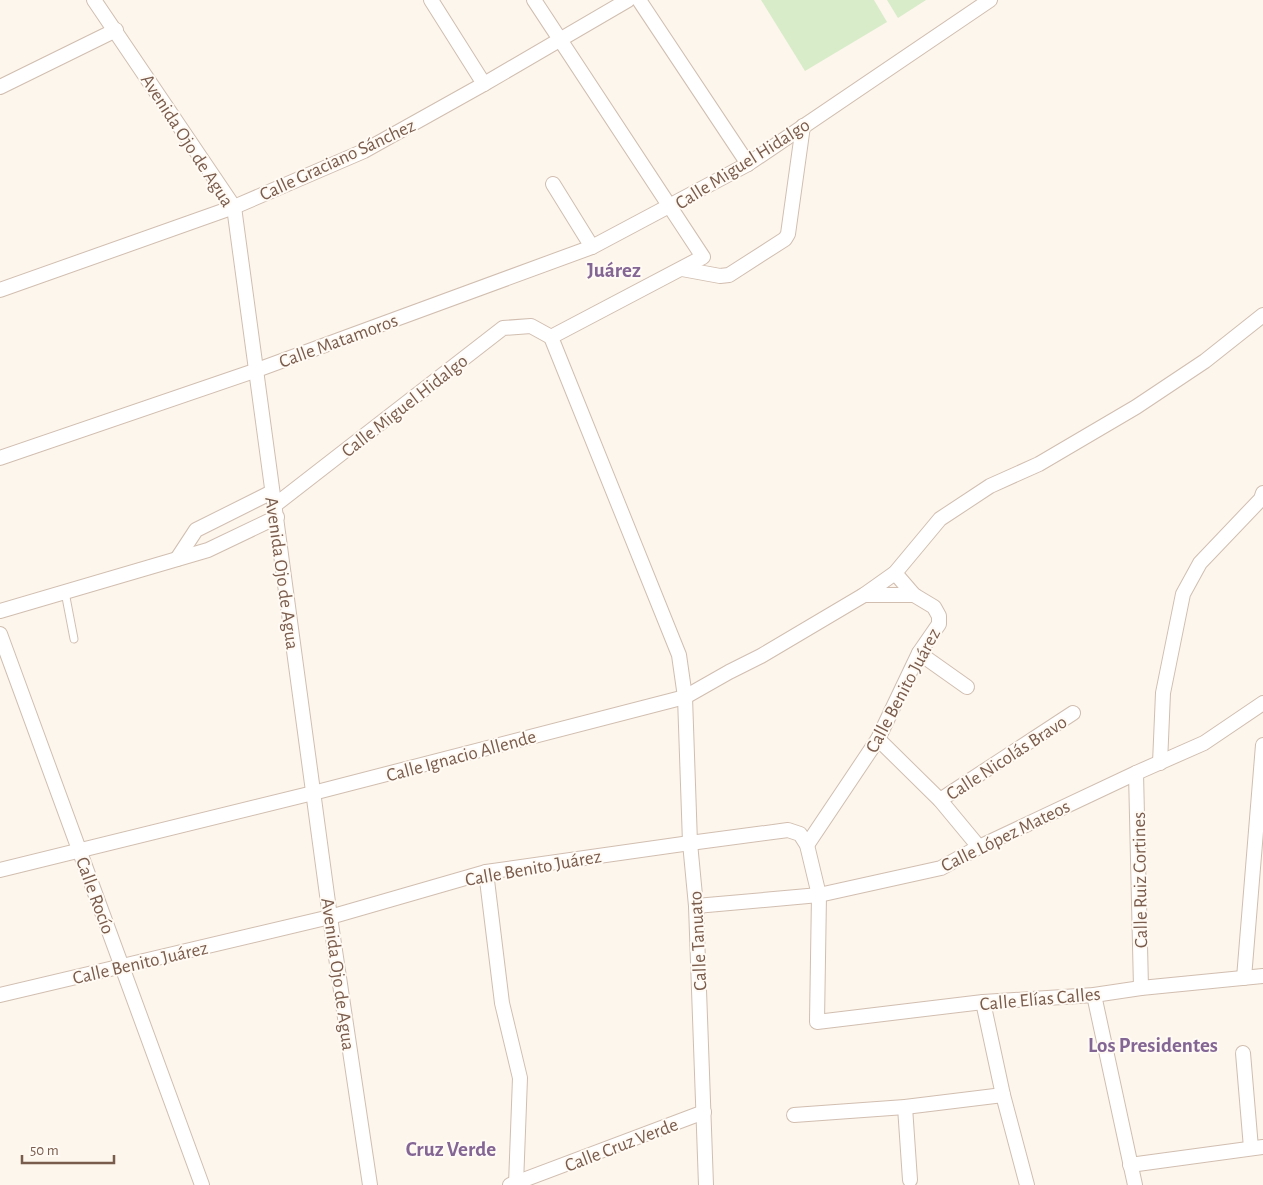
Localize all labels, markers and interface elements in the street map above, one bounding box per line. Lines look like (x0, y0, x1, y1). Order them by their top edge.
street label: Avenida Ojo de Agua (137, 71, 237, 211)
street label: Calle Miguel Hidalgo (672, 115, 813, 213)
street label: Calle Graciano Sánchez (257, 116, 418, 205)
district label: Juárez (587, 260, 641, 281)
street label: Calle Matamoros (277, 311, 400, 372)
street label: Calle Miguel Hidalgo (338, 351, 472, 461)
street label: Avenida Ojo de Agua (261, 496, 302, 651)
street label: Calle Benito Juárez (863, 625, 944, 756)
street label: Calle Nicolás Bravo (943, 712, 1070, 804)
street label: Calle Ignacio Allende (384, 727, 538, 786)
street label: Calle López Mateos (938, 797, 1073, 876)
street label: Calle Ruiz Cortines (1130, 812, 1151, 948)
street label: Calle Benito Juárez (464, 847, 603, 890)
street label: Calle Rocío (72, 854, 117, 937)
street label: Calle Tanuato (686, 891, 711, 991)
street label: Avenida Ojo de Agua (317, 897, 358, 1052)
street label: Calle Benito Juárez (71, 939, 210, 988)
street label: Calle Elías Calles (979, 985, 1101, 1014)
district label: Los Presidentes (1088, 1035, 1218, 1056)
street label: Calle Cruz Verde (562, 1115, 681, 1176)
scale bar (22, 1132, 115, 1164)
district label: Cruz Verde (406, 1139, 496, 1160)
text: 50 m (30, 1143, 59, 1158)

